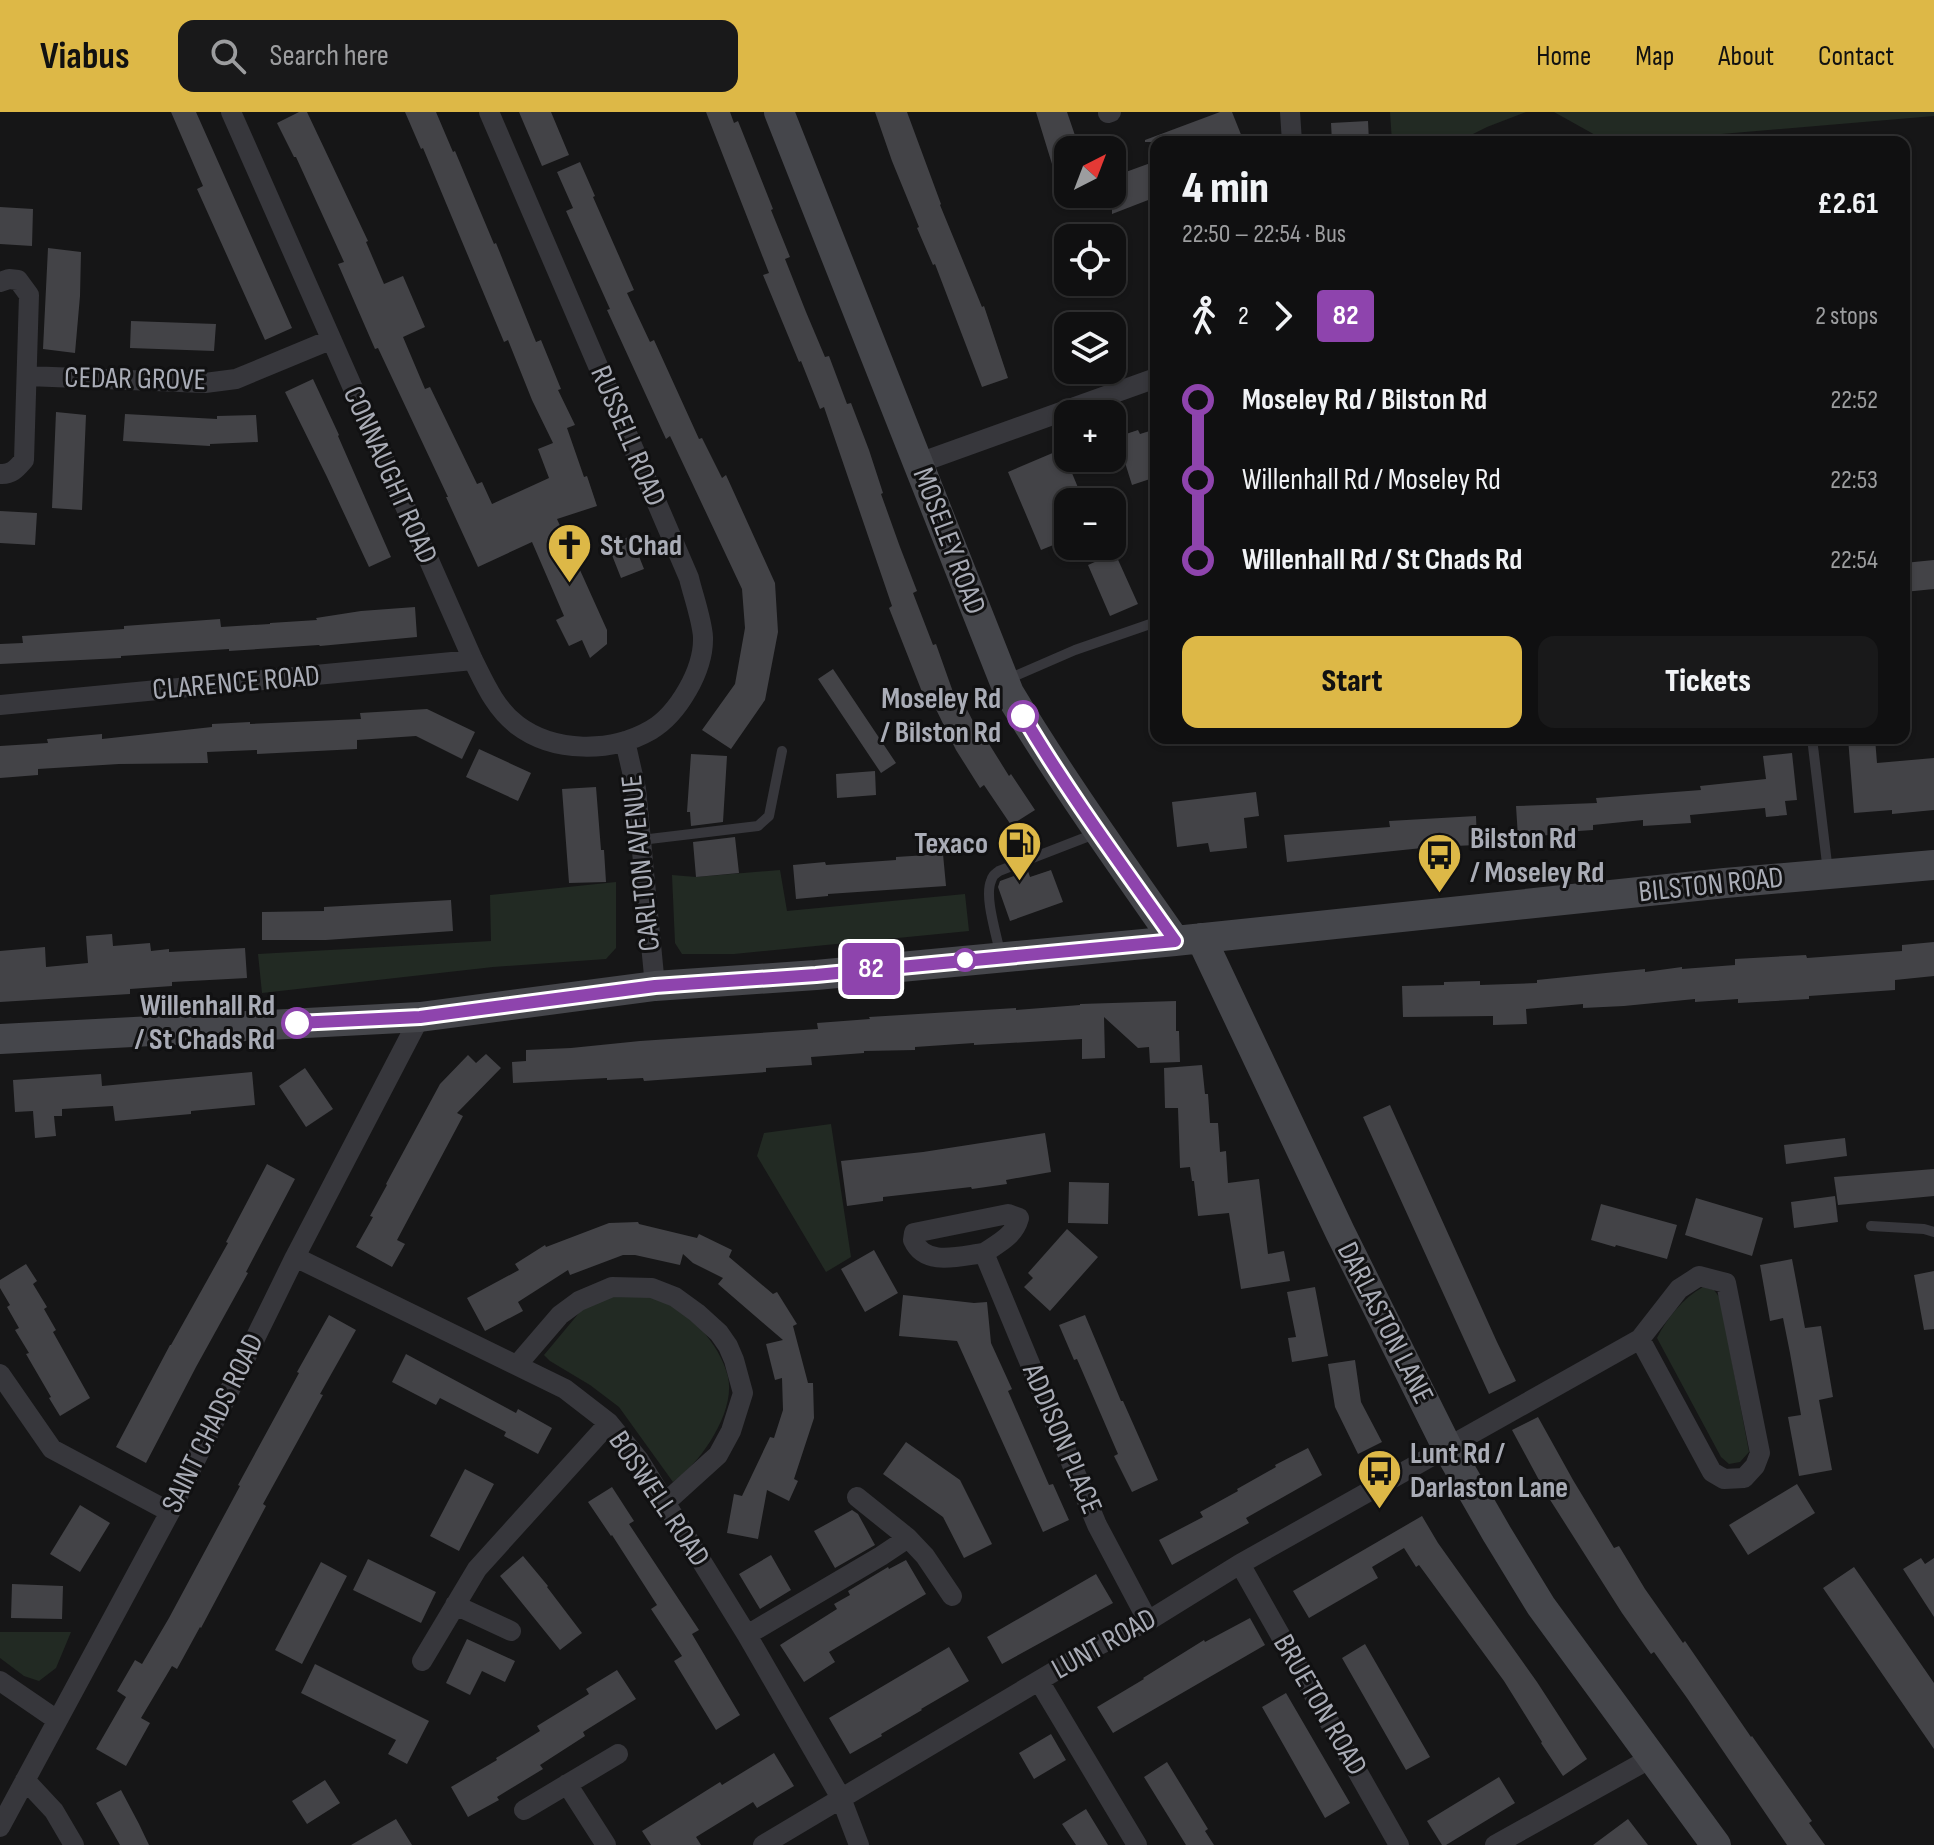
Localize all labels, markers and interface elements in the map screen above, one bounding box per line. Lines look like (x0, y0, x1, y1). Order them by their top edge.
search box (178, 20, 738, 92)
text: Viabus (40, 34, 130, 79)
icon: search (206, 34, 250, 78)
text: Search here (270, 38, 389, 74)
text: Home (1536, 40, 1591, 73)
text: Map (1635, 40, 1674, 73)
text: About (1718, 40, 1774, 73)
text: Contact (1818, 40, 1894, 73)
north arrow (1054, 136, 1126, 208)
map controls (1054, 136, 1126, 560)
text: 4 min (1182, 162, 1269, 215)
text: £2.61 (1817, 186, 1878, 222)
text: 22:50 – 22:54 · Bus (1182, 219, 1346, 250)
button: locate (1054, 224, 1126, 296)
icon: walk (1182, 294, 1226, 338)
icon: forward (1261, 294, 1305, 338)
text: 82 (1333, 299, 1358, 332)
text: 2 (1238, 301, 1249, 332)
text: 2 stops (1815, 301, 1878, 332)
button: layers (1054, 312, 1126, 384)
street label: CEDAR GROVE (64, 360, 206, 398)
street label: RUSSELL ROAD (582, 360, 674, 512)
street label: CONNAUGHT ROAD (335, 381, 445, 569)
text: Moseley Rd / Bilston Rd (1242, 382, 1487, 418)
text: 22:52 (1830, 385, 1878, 416)
button: + (1054, 400, 1126, 472)
text: Willenhall Rd / Moseley Rd (1242, 462, 1501, 498)
street label: MOSELEY ROAD (905, 463, 993, 619)
text: 22:53 (1830, 465, 1878, 496)
button: − (1054, 488, 1126, 560)
church icon: St Chad (545, 522, 593, 585)
place label: St Chad (600, 528, 682, 564)
text: Willenhall Rd / St Chads Rd (1242, 542, 1522, 578)
text: 22:54 (1830, 545, 1878, 576)
button: Start (1182, 636, 1522, 728)
button: Tickets (1538, 636, 1878, 728)
street label: CLARENCE ROAD (151, 658, 321, 708)
place label: Moseley Rd / Bilston Rd (880, 681, 1001, 751)
marker: Moseley Rd / Bilston Rd (1008, 701, 1038, 731)
street label: CARLTON AVENUE (614, 773, 668, 953)
fuel station icon: Texaco (995, 820, 1043, 883)
place label: Bilston Rd / Moseley Rd (1470, 821, 1604, 891)
place label: Texaco (914, 826, 988, 862)
bus stop icon: Bilston Rd / Moseley Rd (1415, 832, 1463, 895)
street label: BILSTON ROAD (1637, 859, 1785, 911)
line badge: 82 (835, 943, 907, 995)
unlabelled marker (954, 949, 976, 971)
text: 82 (858, 952, 884, 985)
place label: Willenhall Rd / St Chads Rd (135, 988, 275, 1058)
marker: Willenhall Rd / St Chads Rd (282, 1008, 312, 1038)
street label: DARLASTON LANE (1329, 1236, 1441, 1410)
street label: SAINT CHADS ROAD (154, 1328, 272, 1518)
street label: ADDISON PLACE (1014, 1358, 1110, 1520)
street label: BOSWELL ROAD (601, 1424, 717, 1574)
place label: Lunt Rd / Darlaston Lane (1410, 1436, 1568, 1506)
bus stop icon: Lunt Rd / Darlaston Lane (1355, 1447, 1403, 1510)
street label: LUNT ROAD (1046, 1601, 1162, 1687)
street label: BRUETON ROAD (1265, 1628, 1375, 1782)

